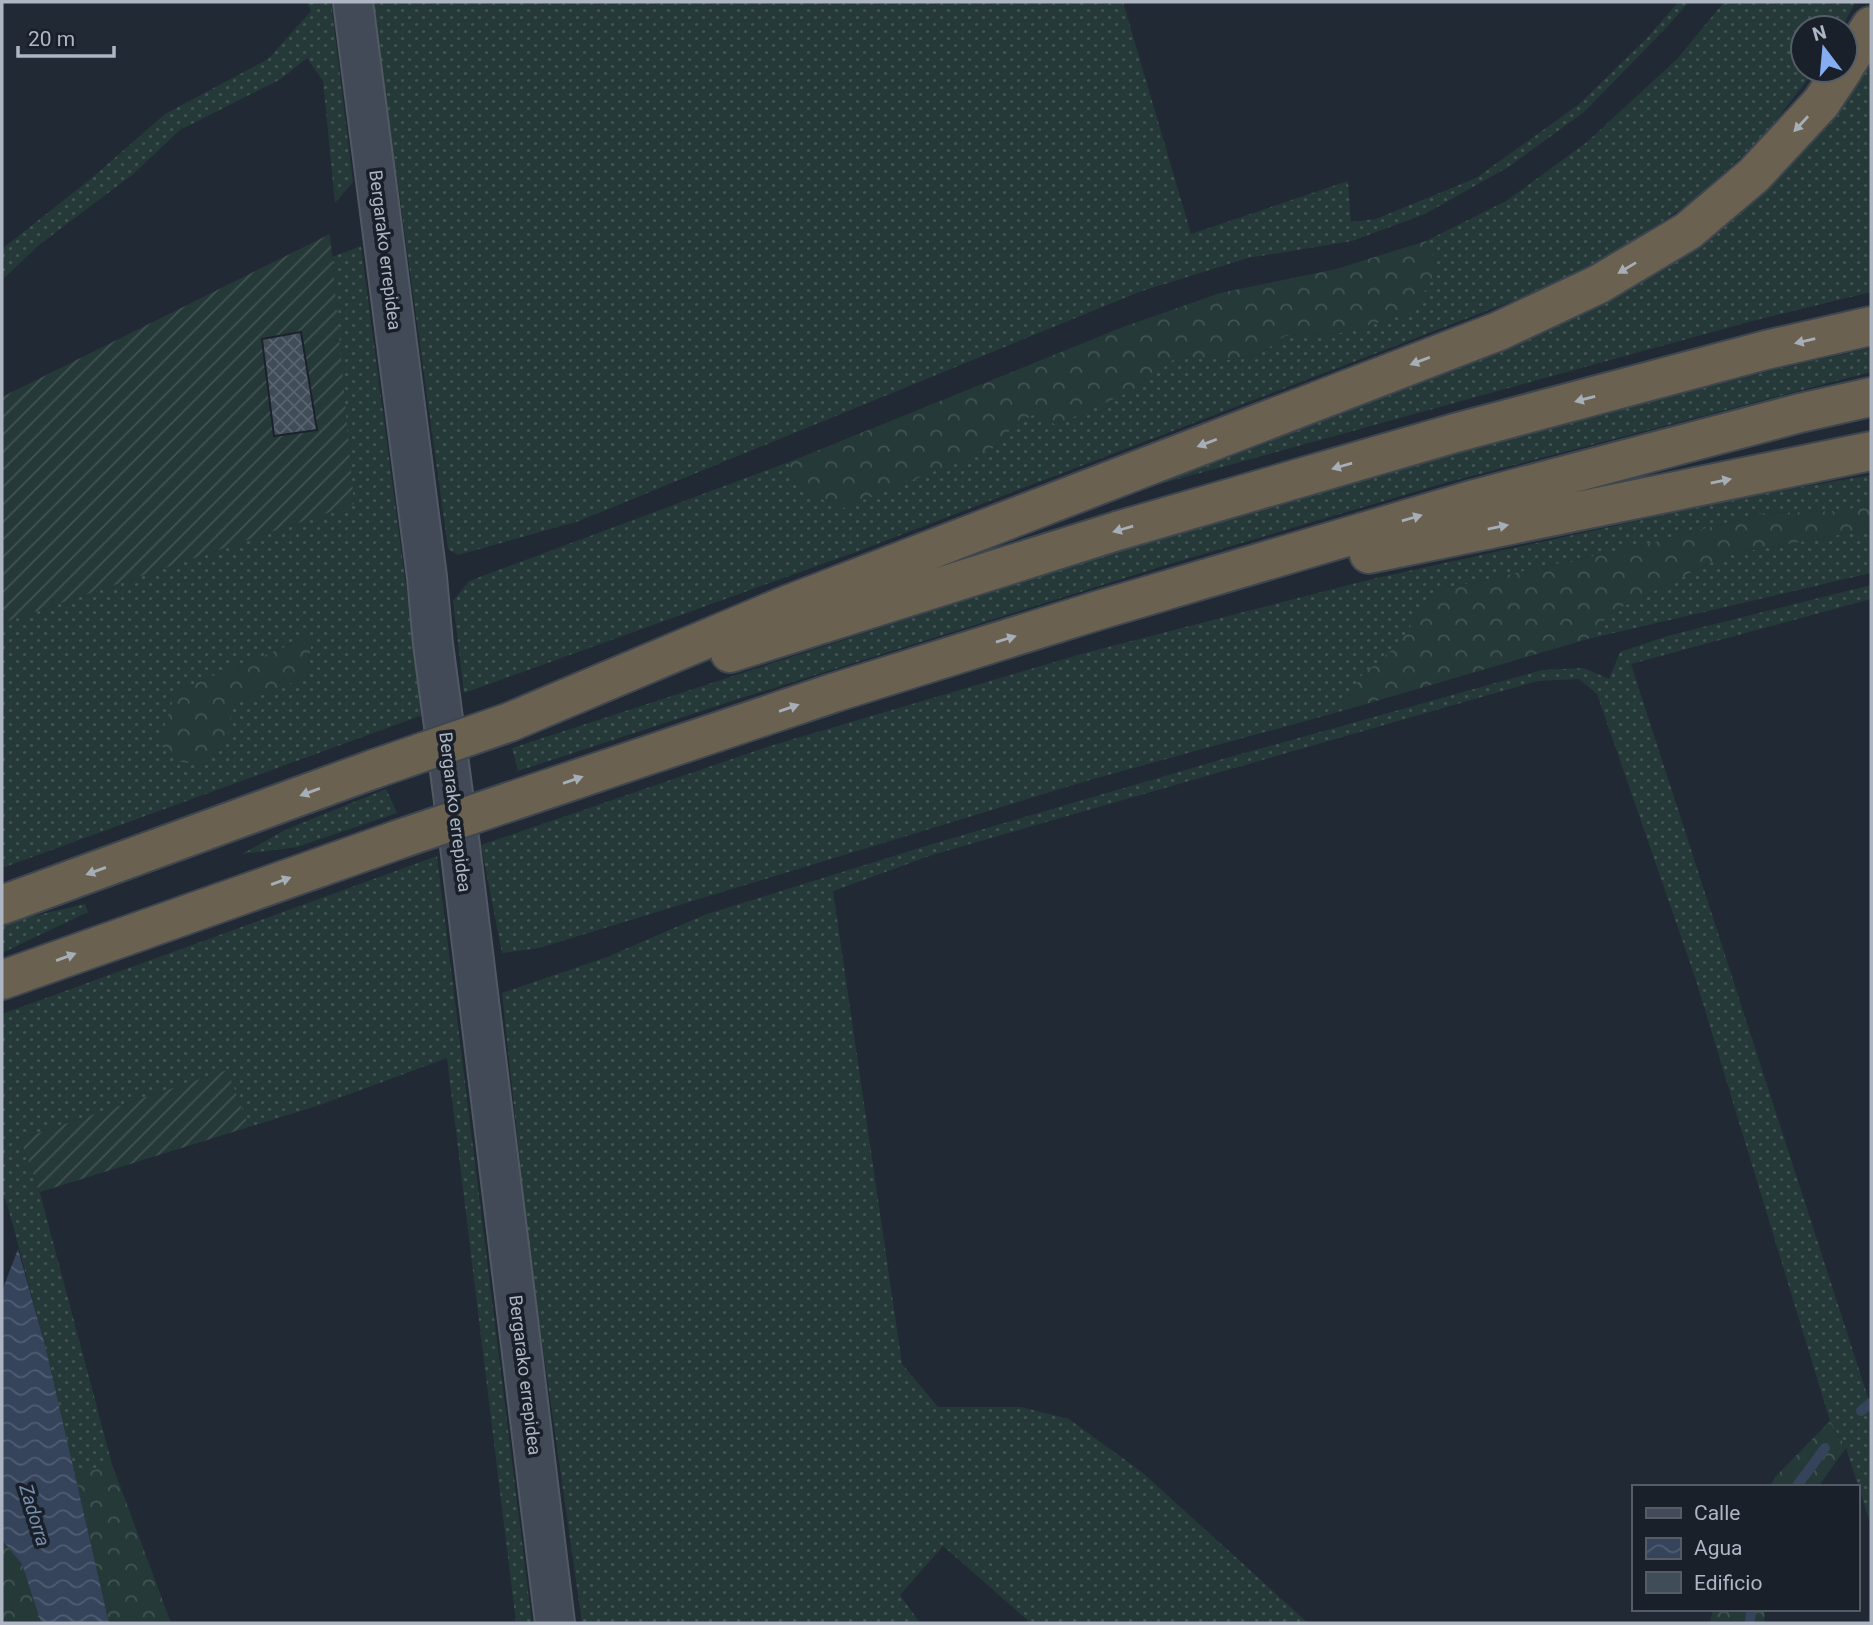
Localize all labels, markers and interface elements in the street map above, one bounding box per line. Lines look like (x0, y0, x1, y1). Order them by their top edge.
scale bar (18, 14, 114, 58)
north arrow (1789, 14, 1859, 84)
text: N (1810, 20, 1829, 46)
text: 20 m (28, 27, 75, 51)
one-way arrow (1794, 115, 1810, 132)
street label: Bergarako errepidea (365, 169, 406, 331)
one-way arrow (1617, 261, 1636, 274)
one-way arrow (1794, 336, 1816, 347)
one-way arrow (1409, 356, 1430, 367)
one-way arrow (1573, 394, 1595, 405)
one-way arrow (1197, 437, 1218, 448)
one-way arrow (1331, 461, 1353, 472)
one-way arrow (1710, 475, 1732, 486)
one-way arrow (1401, 512, 1422, 522)
one-way arrow (1487, 522, 1509, 533)
one-way arrow (1112, 525, 1133, 535)
one-way arrow (995, 633, 1016, 643)
one-way arrow (779, 702, 800, 713)
street label: Bergarako errepidea (435, 731, 476, 893)
one-way arrow (563, 774, 584, 785)
one-way arrow (300, 787, 321, 798)
one-way arrow (86, 865, 107, 876)
one-way arrow (270, 875, 291, 886)
one-way arrow (56, 951, 77, 962)
street label: Bergarako errepidea (505, 1294, 546, 1456)
water label: Zadorra (14, 1480, 55, 1549)
legend (1632, 1485, 1859, 1611)
text: Calle (1694, 1501, 1740, 1525)
text: Agua (1694, 1536, 1743, 1560)
text: Edificio (1694, 1571, 1762, 1595)

